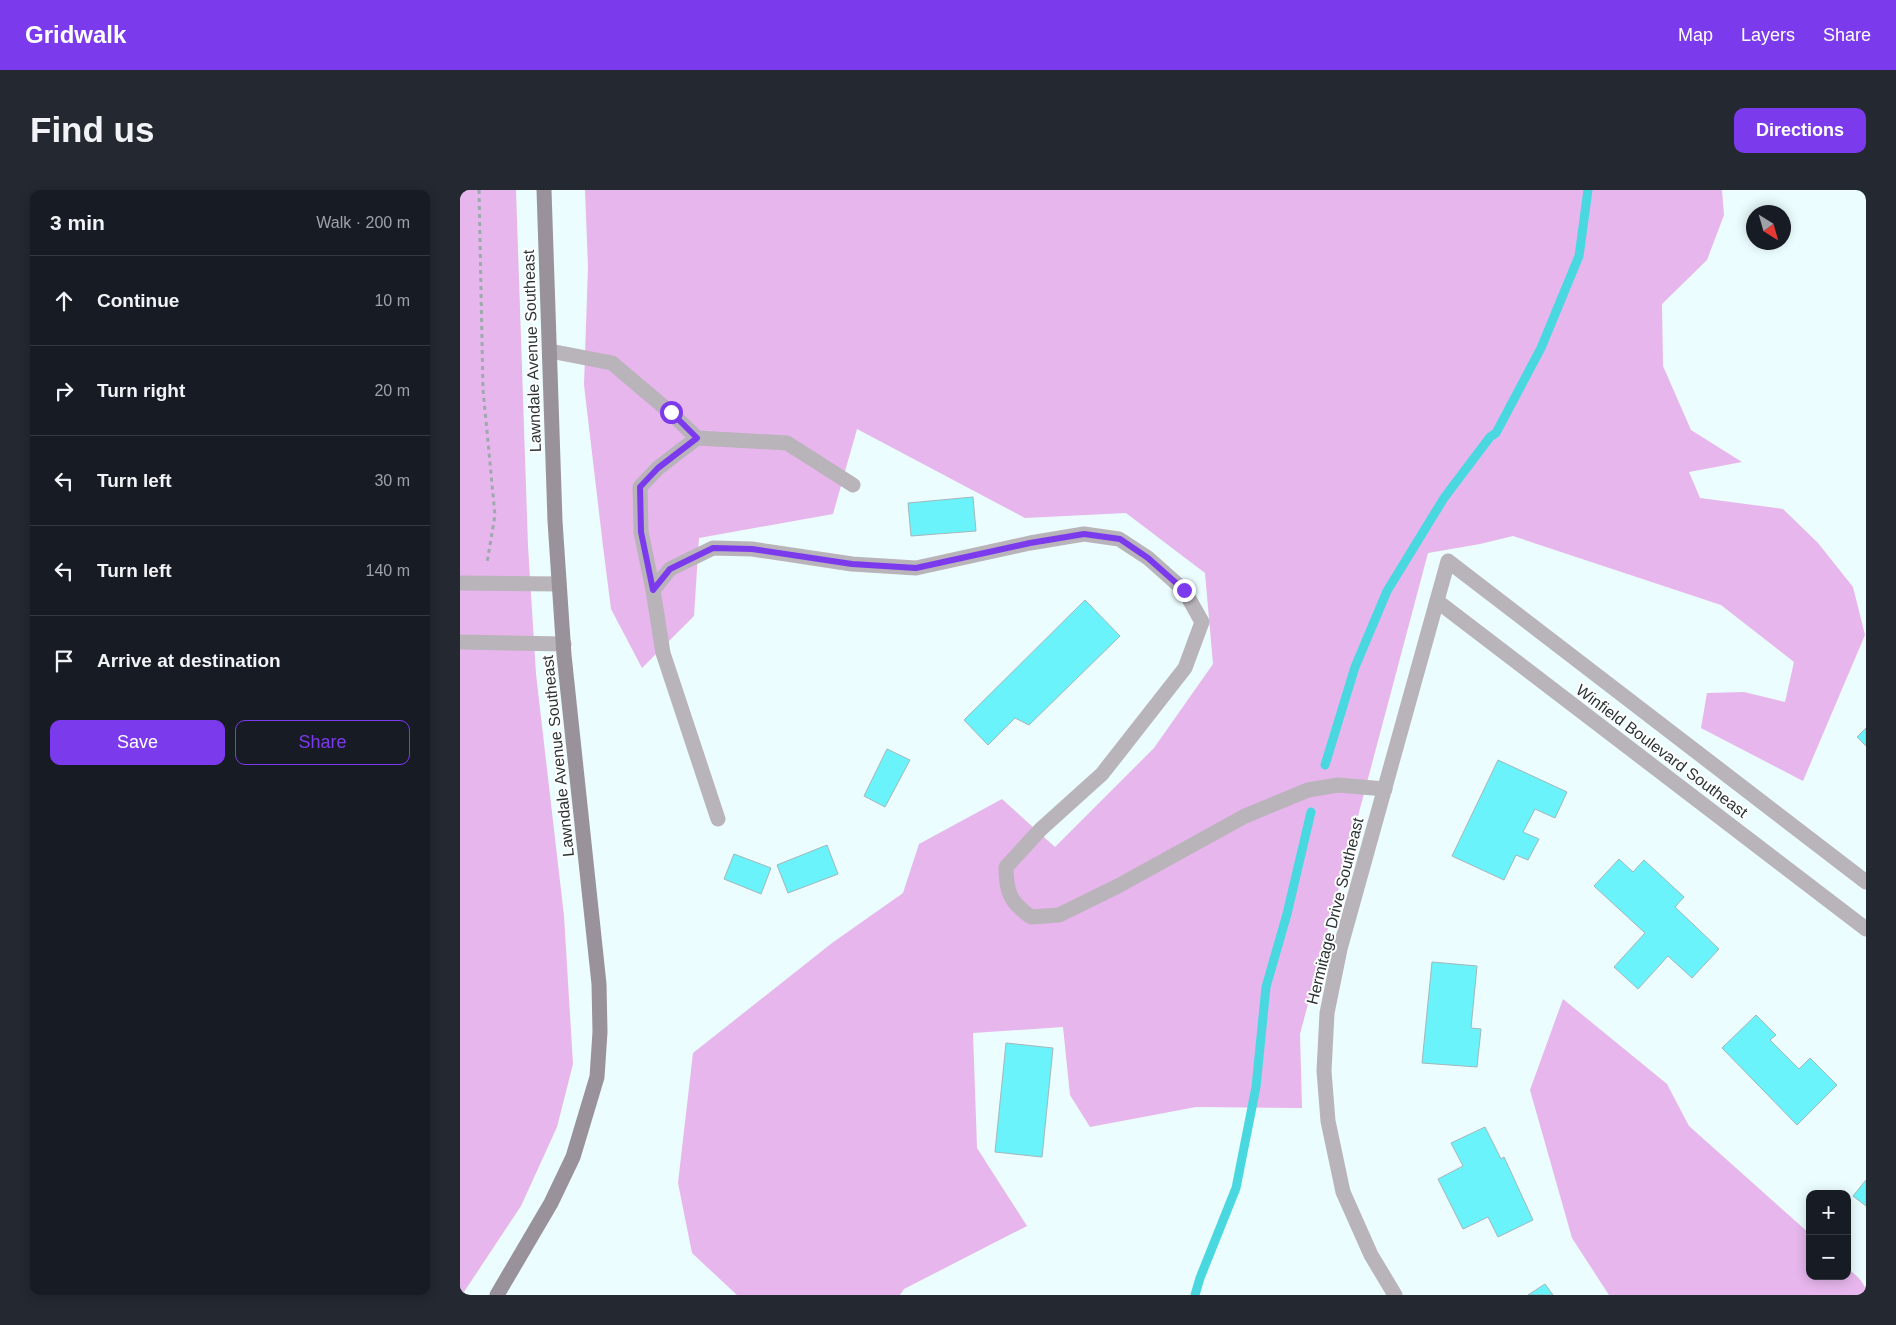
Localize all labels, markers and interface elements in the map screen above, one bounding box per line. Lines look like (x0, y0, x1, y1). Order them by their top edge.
text: Gridwalk (25, 21, 126, 48)
text: Map (1678, 25, 1713, 45)
text: Layers (1741, 25, 1795, 45)
text: Share (1823, 25, 1871, 45)
button: Directions (1734, 108, 1866, 153)
text: Find us (30, 110, 154, 149)
north arrow (1746, 205, 1791, 250)
text: 3 min (50, 211, 105, 234)
text: Walk · 200 m (316, 214, 410, 231)
street label: Lawndale Avenue Southeast (520, 249, 544, 453)
icon: ahead (50, 287, 78, 315)
text: Continue (97, 290, 179, 311)
text: 10 m (374, 292, 410, 309)
icon: right (50, 377, 78, 405)
text: Turn right (97, 380, 185, 401)
text: 20 m (374, 382, 410, 399)
route start (660, 401, 683, 424)
icon: left (50, 467, 78, 495)
text: Turn left (97, 470, 172, 491)
text: 30 m (374, 472, 410, 489)
icon: left (50, 557, 78, 585)
text: Turn left (97, 560, 172, 581)
text: 140 m (366, 562, 410, 579)
route end (1173, 579, 1196, 602)
icon: arrive (50, 647, 78, 675)
text: Arrive at destination (97, 650, 281, 671)
street label: Lawndale Avenue Southeast (539, 654, 577, 858)
street label: Winfield Boulevard Southeast (1573, 681, 1751, 821)
button: Save (50, 720, 225, 765)
button: Share (235, 720, 410, 765)
street label: Hermitage Drive Southeast (1304, 815, 1367, 1006)
map controls (1806, 1190, 1851, 1280)
button: + (1806, 1190, 1851, 1235)
button: − (1806, 1235, 1851, 1280)

